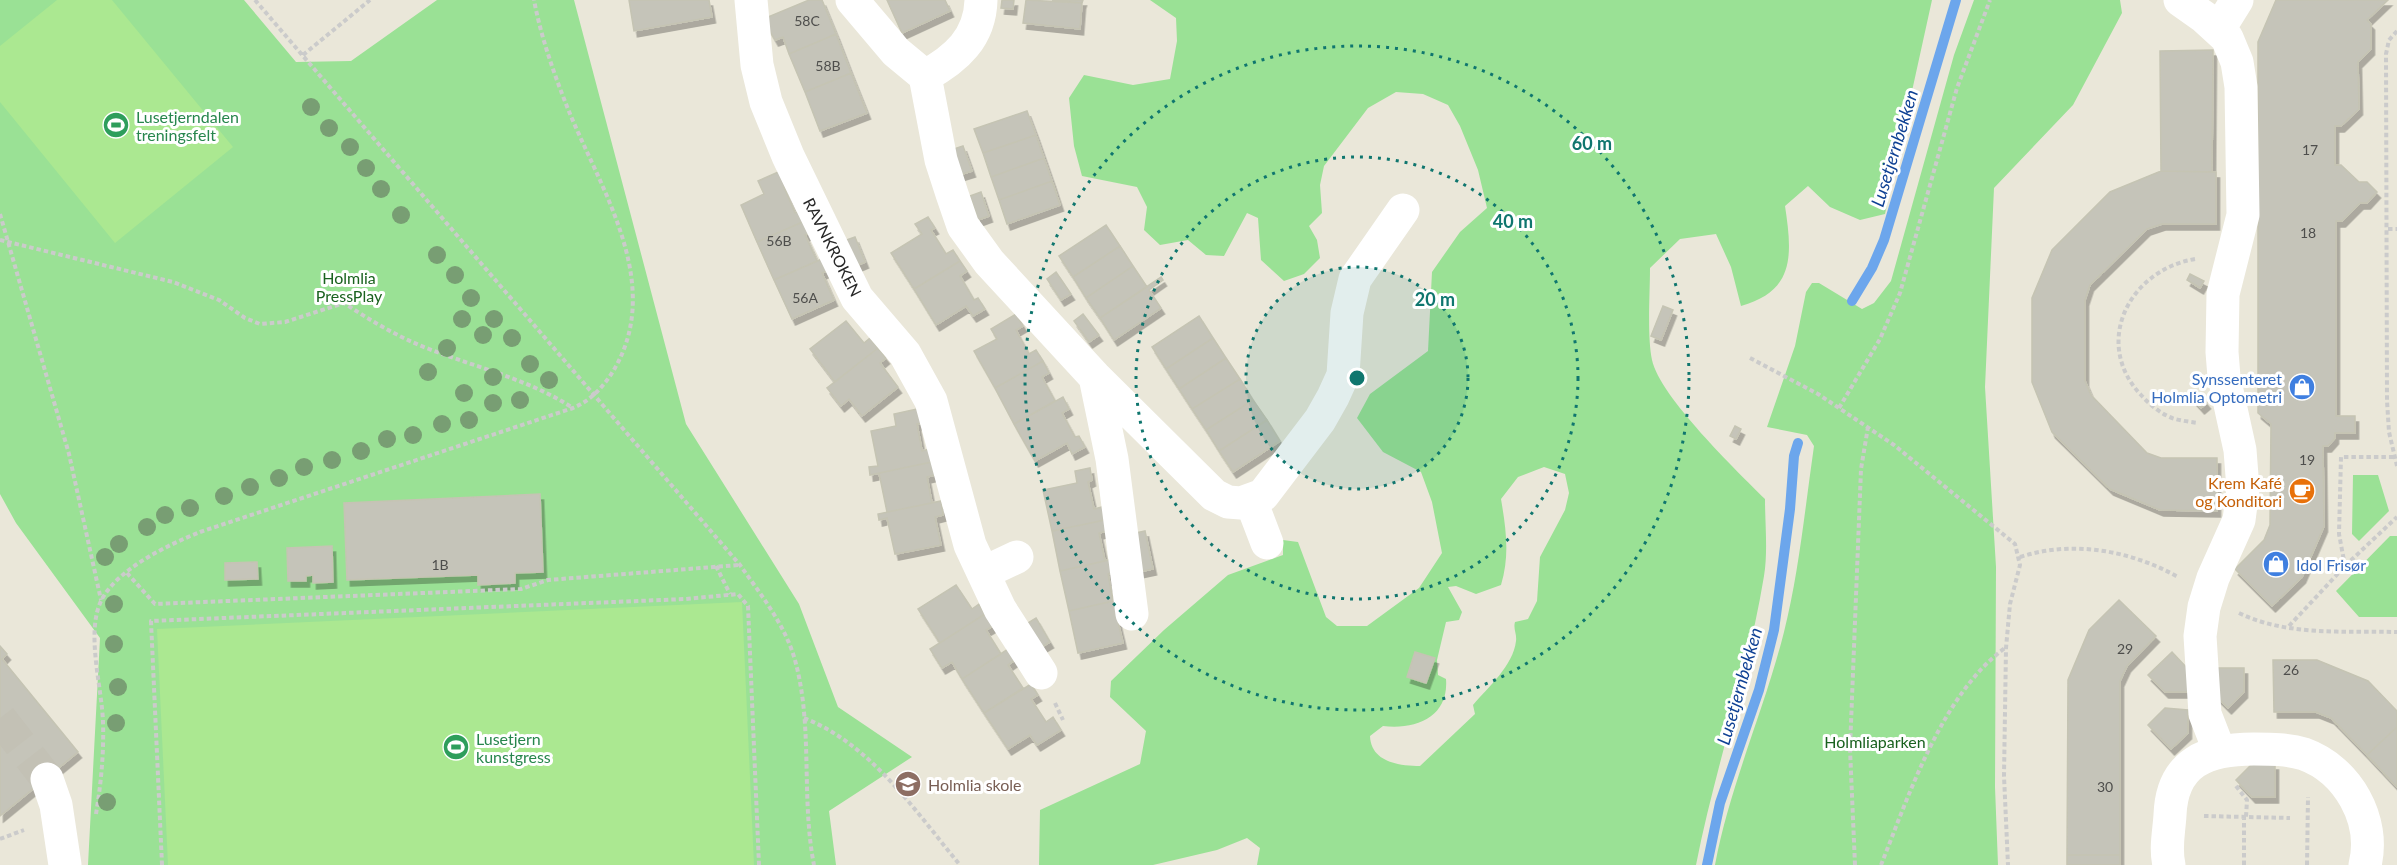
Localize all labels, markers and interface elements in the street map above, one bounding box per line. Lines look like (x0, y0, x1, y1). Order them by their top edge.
house number: 58C (794, 12, 820, 29)
house number: 58B (815, 57, 841, 74)
water label: Lusetjernbekken (1866, 87, 1922, 209)
place label: Lusetjerndalen treningsfelt (136, 107, 239, 144)
sports icon: Lusetjerndalen treningsfelt (101, 110, 131, 140)
text: 60 m (1572, 132, 1612, 154)
house number: 17 (2302, 141, 2318, 158)
street label: RAVNKROKEN (800, 194, 866, 300)
text: 40 m (1493, 210, 1533, 232)
house number: 18 (2300, 224, 2316, 241)
house number: 56B (766, 232, 792, 249)
park label: Holmlia PressPlay (316, 268, 383, 305)
text: 20 m (1415, 288, 1455, 310)
house number: 56A (792, 289, 818, 306)
centre of rings (1347, 368, 1367, 388)
place label: Synssenteret Holmlia Optometri (2151, 369, 2282, 406)
shop icon: Synssenteret Holmlia Optometri (2287, 372, 2317, 402)
house number: 19 (2299, 451, 2315, 468)
place label: Krem Kafé og Konditori (2195, 473, 2282, 510)
cafe icon: Krem Kafé og Konditori (2287, 476, 2317, 506)
shop icon: Idol Frisør (2261, 549, 2291, 579)
place label: Idol Frisør (2296, 555, 2366, 574)
house number: 1B (431, 556, 449, 573)
water label: Lusetjernbekken (1712, 625, 1766, 747)
house number: 29 (2117, 640, 2133, 657)
house number: 26 (2283, 661, 2299, 678)
place label: Lusetjern kunstgress (476, 729, 551, 766)
sports icon: Lusetjern kunstgress (441, 732, 471, 762)
park label: Holmliaparken (1824, 732, 1926, 751)
school or university icon: Holmlia skole (893, 769, 923, 799)
place label: Holmlia skole (928, 775, 1022, 794)
house number: 30 (2097, 778, 2113, 795)

